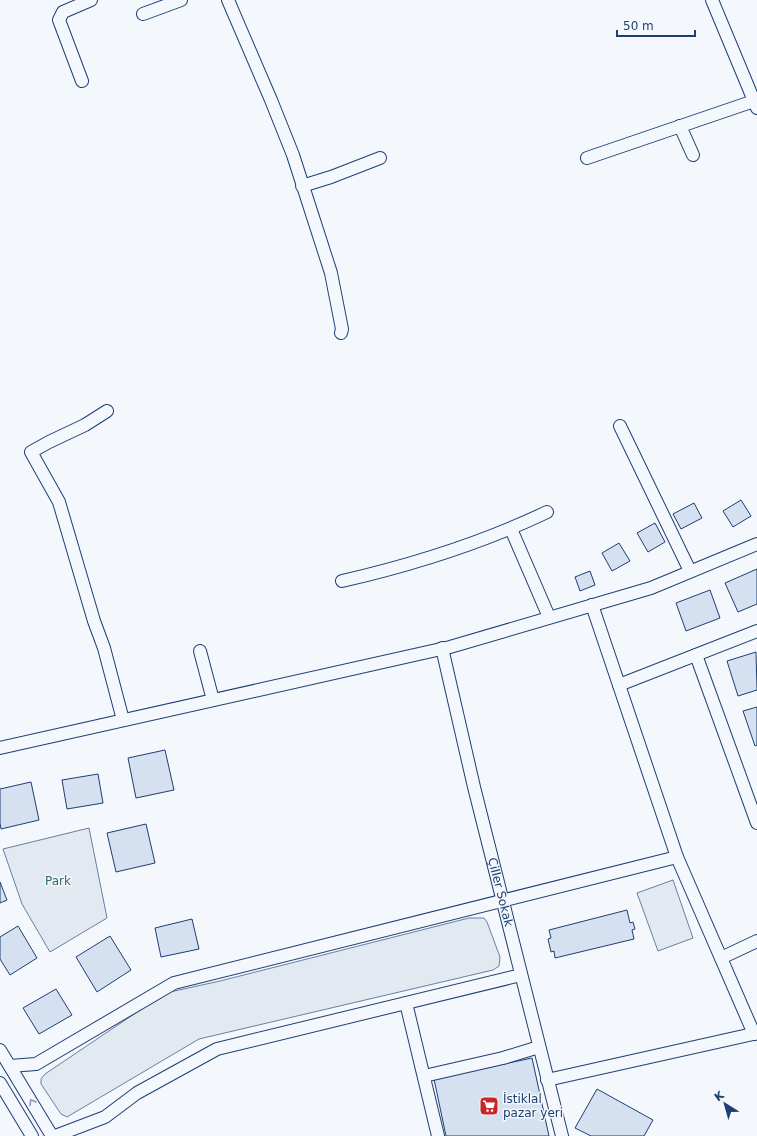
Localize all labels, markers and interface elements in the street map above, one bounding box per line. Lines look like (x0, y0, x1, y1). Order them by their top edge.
scale bar (617, 12, 695, 38)
text: 50 m (623, 19, 654, 33)
street label: Çiller Sokak (485, 856, 516, 928)
park label: Park (45, 874, 71, 888)
north arrow (705, 1084, 745, 1124)
text: K (712, 1088, 727, 1104)
place label: İstiklal pazar yeri (503, 1091, 563, 1120)
supermarket icon: İstiklal pazar yeri (478, 1095, 500, 1117)
one-way arrow (30, 1099, 37, 1106)

